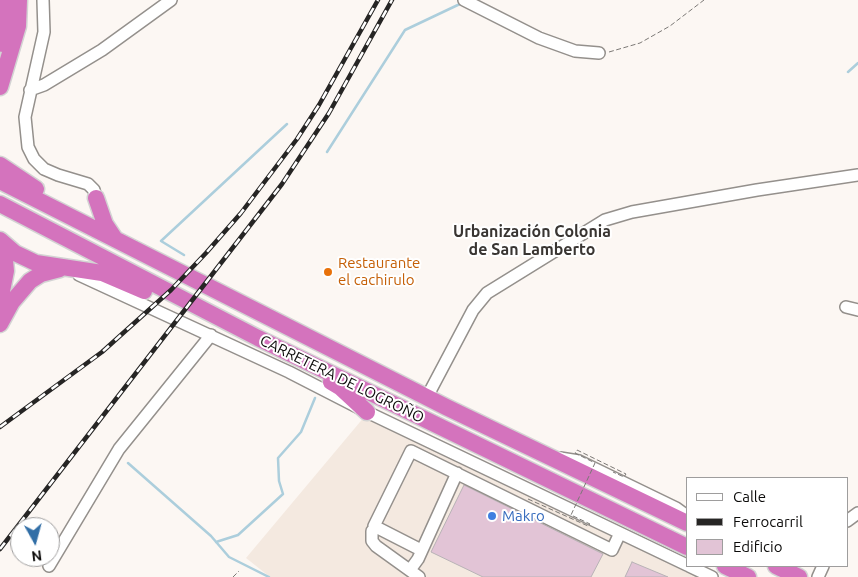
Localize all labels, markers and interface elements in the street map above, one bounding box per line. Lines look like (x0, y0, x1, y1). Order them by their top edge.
district label: Urbanización Colonia de San Lamberto (453, 222, 611, 260)
place label: Restaurante el cachirulo (338, 254, 420, 289)
marker: Restaurante el cachirulo (322, 266, 334, 278)
street label: CARRETERA DE LOGROÑO (257, 331, 427, 427)
legend (686, 477, 848, 567)
text: Calle (733, 488, 766, 505)
place label: Makro (502, 507, 545, 525)
marker: Makro (486, 510, 498, 522)
text: Ferrocarril (733, 513, 803, 530)
north arrow (10, 517, 60, 567)
text: Edificio (733, 538, 782, 555)
text: N (31, 547, 43, 564)

